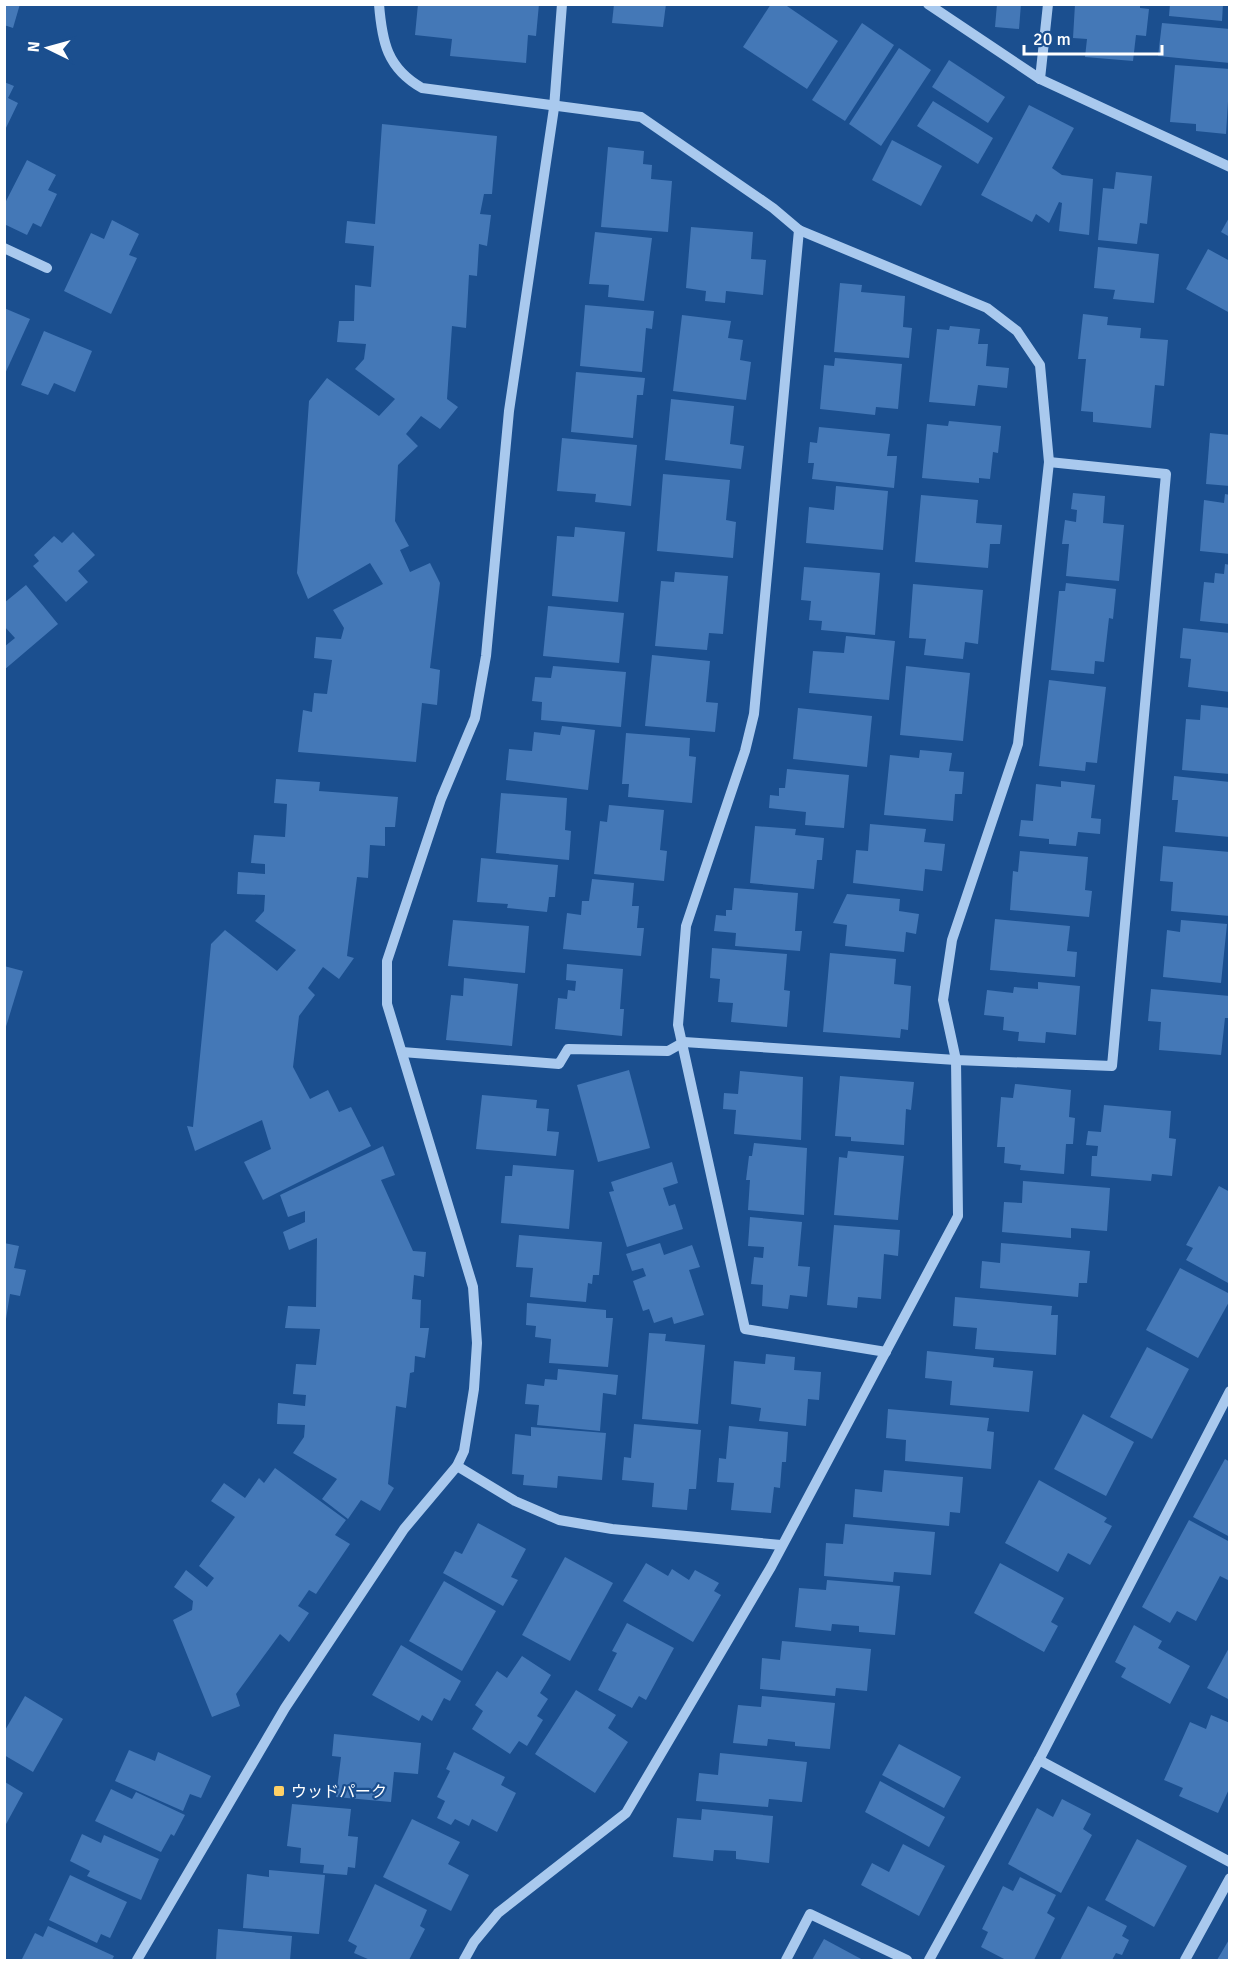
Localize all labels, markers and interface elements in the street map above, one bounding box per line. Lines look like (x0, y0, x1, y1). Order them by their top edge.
north arrow (18, 18, 78, 78)
scale bar (1024, 18, 1162, 56)
text: 20 m (1033, 28, 1071, 50)
text: N (24, 40, 45, 53)
place label: ウッドパーク (291, 1782, 387, 1802)
marker: ウッドパーク (272, 1784, 286, 1798)

